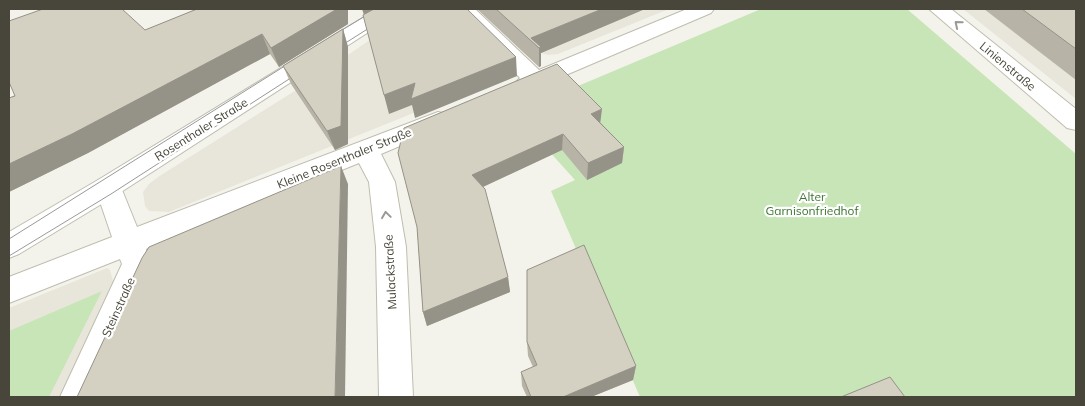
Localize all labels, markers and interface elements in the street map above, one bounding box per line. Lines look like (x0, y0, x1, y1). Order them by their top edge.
one-way arrow (954, 21, 963, 30)
street label: Linienstraße (977, 38, 1039, 94)
street label: Rosenthaler Straße (152, 94, 250, 164)
street label: Kleine Rosenthaler Straße (275, 124, 413, 192)
park label: Alter Garnisonfriedhof (766, 189, 859, 218)
one-way arrow (382, 211, 392, 220)
street label: Mulackstraße (381, 234, 399, 310)
street label: Steinstraße (98, 275, 138, 339)

